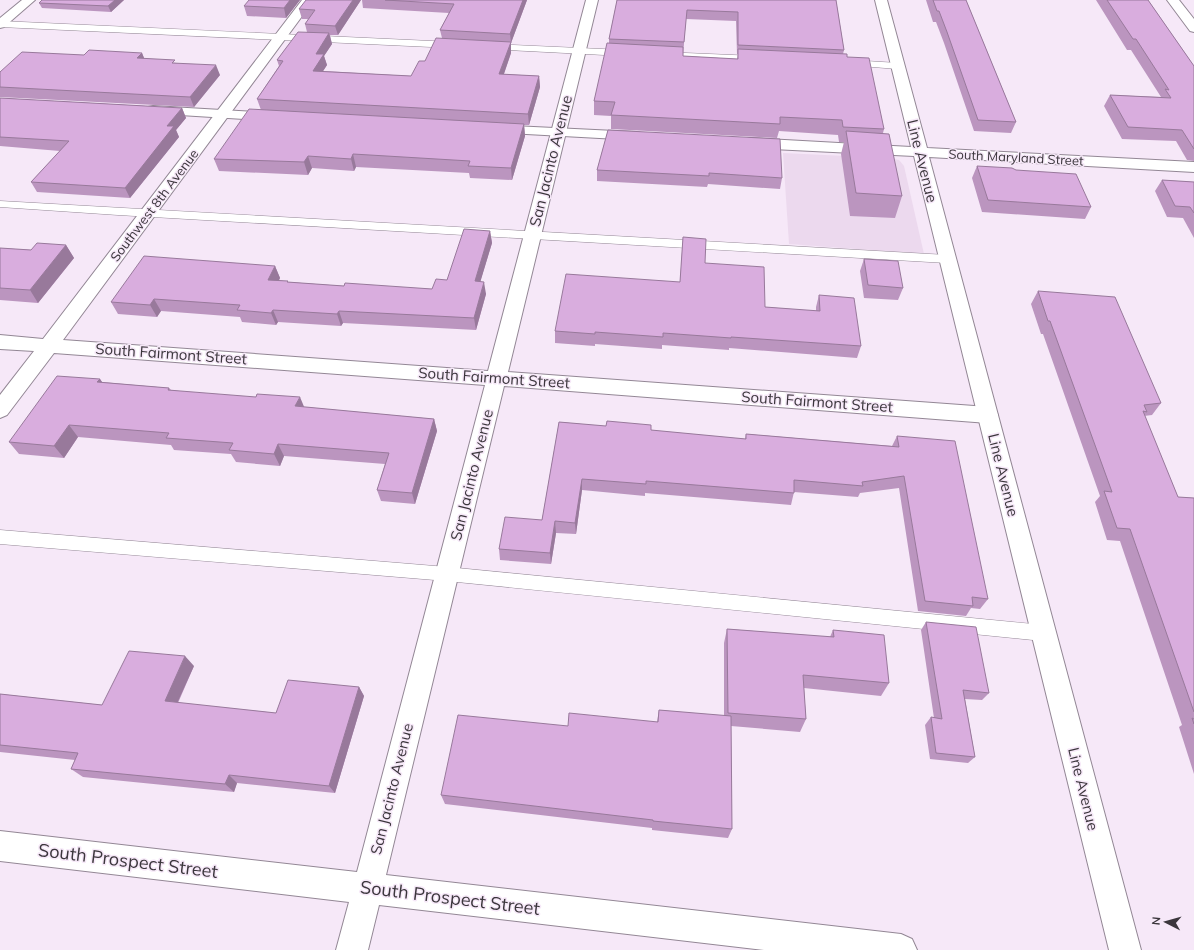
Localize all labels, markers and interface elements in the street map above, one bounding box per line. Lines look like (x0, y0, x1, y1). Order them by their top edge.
street label: San Jacinto Avenue (525, 93, 576, 229)
street label: Line Avenue (903, 117, 942, 204)
street label: South Maryland Street (948, 145, 1084, 169)
street label: Southwest 8th Avenue (107, 146, 201, 264)
street label: South Fairmont Street (95, 339, 247, 368)
street label: South Fairmont Street (418, 363, 570, 392)
street label: South Fairmont Street (741, 387, 893, 416)
street label: San Jacinto Avenue (446, 407, 497, 543)
street label: Line Avenue (984, 431, 1023, 518)
street label: San Jacinto Avenue (366, 721, 417, 857)
street label: Line Avenue (1064, 745, 1103, 832)
street label: South Prospect Street (37, 838, 219, 883)
street label: South Prospect Street (359, 875, 541, 920)
north arrow (1146, 902, 1186, 942)
text: N (1149, 916, 1163, 926)

